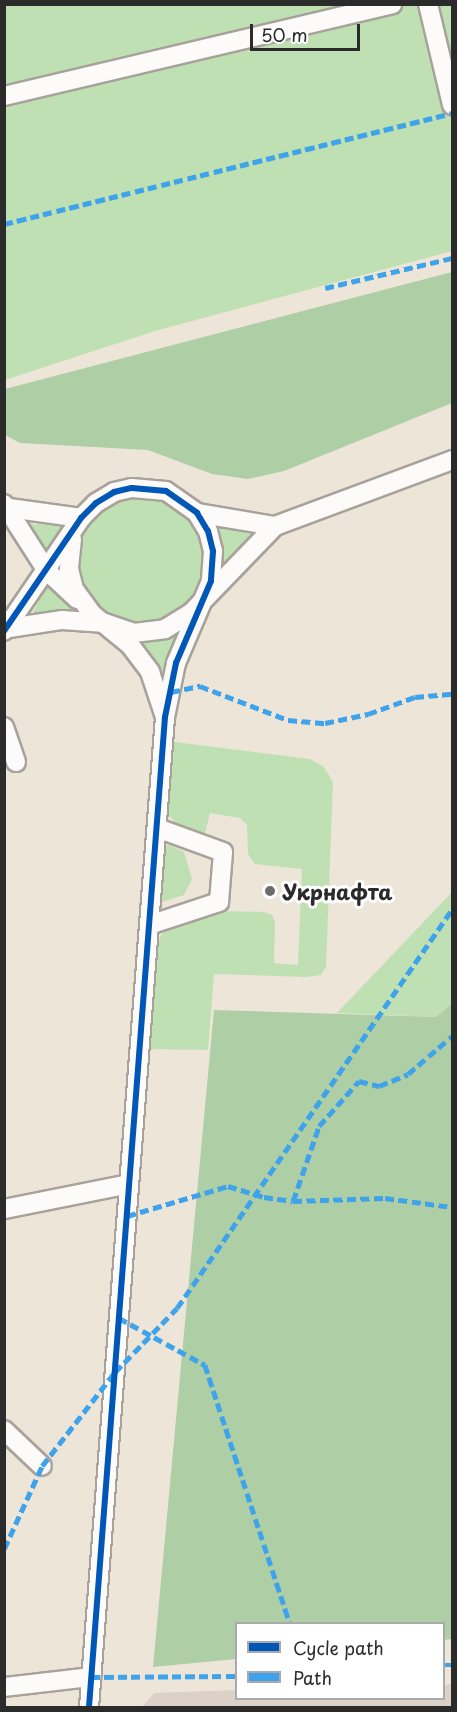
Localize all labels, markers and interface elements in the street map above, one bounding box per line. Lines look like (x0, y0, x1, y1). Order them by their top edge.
scale bar (253, 12, 362, 50)
text: 50 m (261, 21, 308, 48)
place label: Укрнафта (282, 878, 393, 904)
marker: Укрнафта (263, 884, 277, 898)
legend (235, 1622, 445, 1700)
text: Cycle path (293, 1634, 384, 1661)
text: Path (293, 1664, 332, 1691)

